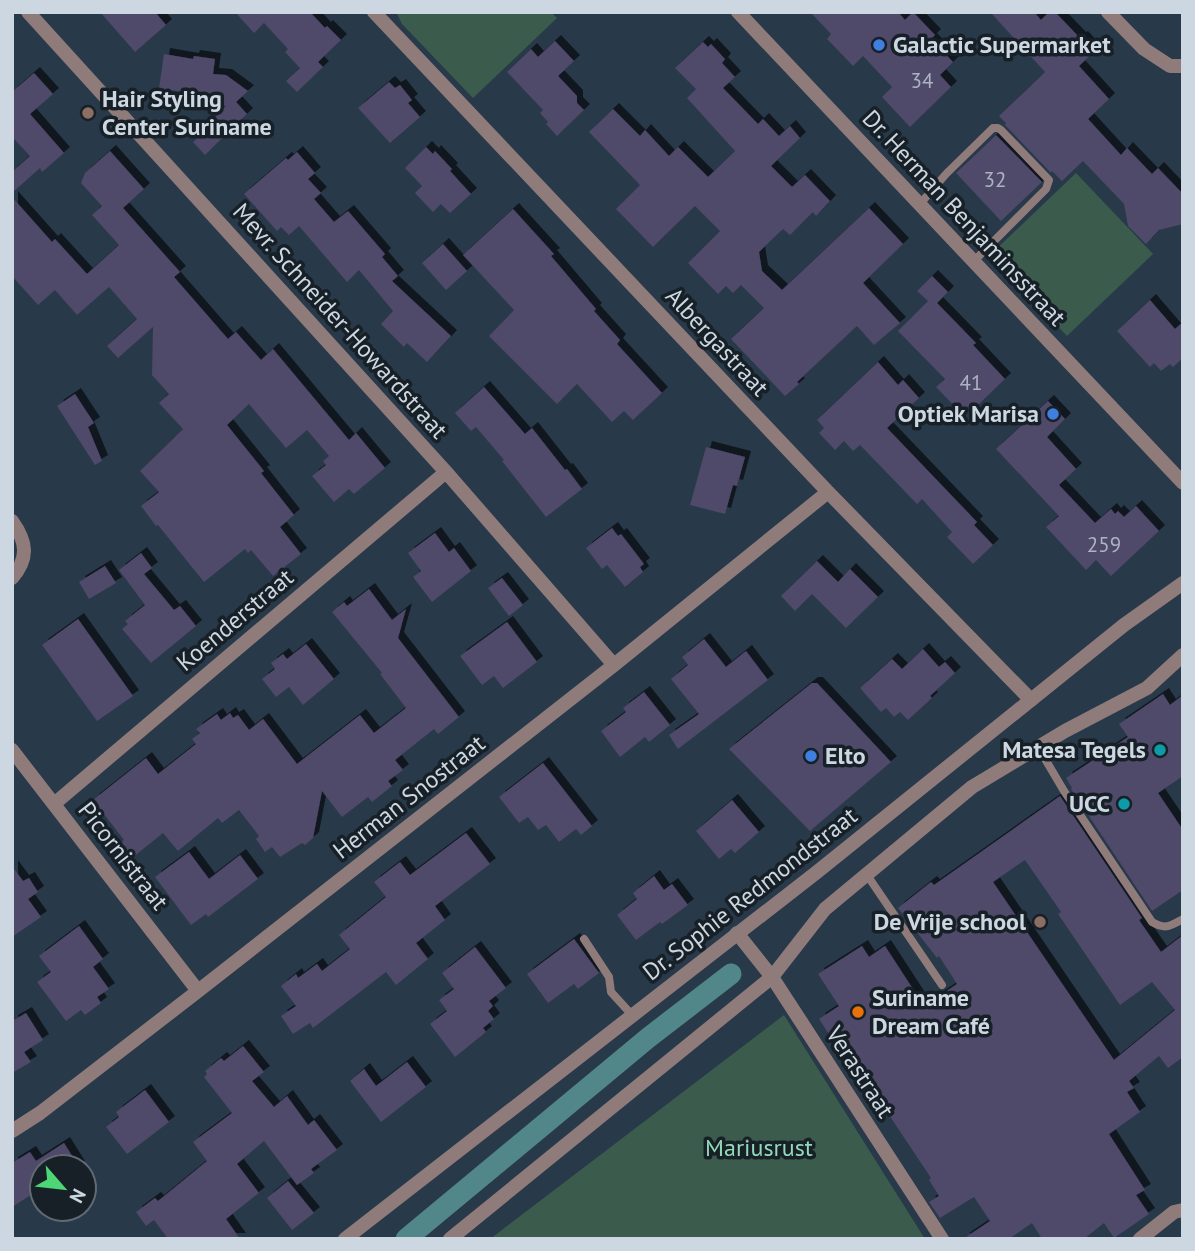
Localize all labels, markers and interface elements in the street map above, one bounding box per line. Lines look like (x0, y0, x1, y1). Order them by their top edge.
place label: Galactic Supermarket (893, 29, 1111, 60)
marker: Galactic Supermarket (871, 37, 887, 53)
house number: 34 (911, 67, 933, 94)
place label: Hair Styling Center Suriname (102, 83, 272, 142)
street label: Dr. Herman Benjaminsstraat (856, 103, 1073, 332)
marker: Hair Styling Center Suriname (80, 105, 96, 121)
house number: 32 (984, 166, 1006, 193)
street label: Mevr. Schneider-Howardstraat (226, 196, 454, 445)
street label: Albergastraat (659, 281, 776, 403)
house number: 41 (960, 369, 982, 396)
place label: Optiek Marisa (898, 398, 1039, 429)
marker: Optiek Marisa (1045, 406, 1061, 422)
house number: 259 (1087, 531, 1121, 558)
street label: Koenderstraat (170, 562, 300, 678)
street label: Herman Snostraat (326, 728, 491, 866)
place label: Matesa Tegels (1002, 734, 1146, 765)
place label: Elto (825, 740, 866, 771)
marker: Matesa Tegels (1152, 742, 1168, 758)
marker: Elto (803, 748, 819, 764)
place label: UCC (1069, 788, 1110, 819)
street label: Picornistraat (71, 795, 175, 916)
marker: UCC (1116, 796, 1132, 812)
street label: Dr. Sophie Redmondstraat (636, 800, 863, 987)
place label: De Vrije school (874, 906, 1027, 937)
marker: De Vrije school (1032, 914, 1048, 930)
place label: Suriname Dream Café (872, 982, 990, 1041)
marker: Suriname Dream Café (850, 1004, 866, 1020)
street label: Verastraat (819, 1019, 901, 1123)
park label: Mariusrust (705, 1132, 813, 1163)
north arrow (28, 1153, 98, 1223)
text: N (64, 1185, 92, 1207)

